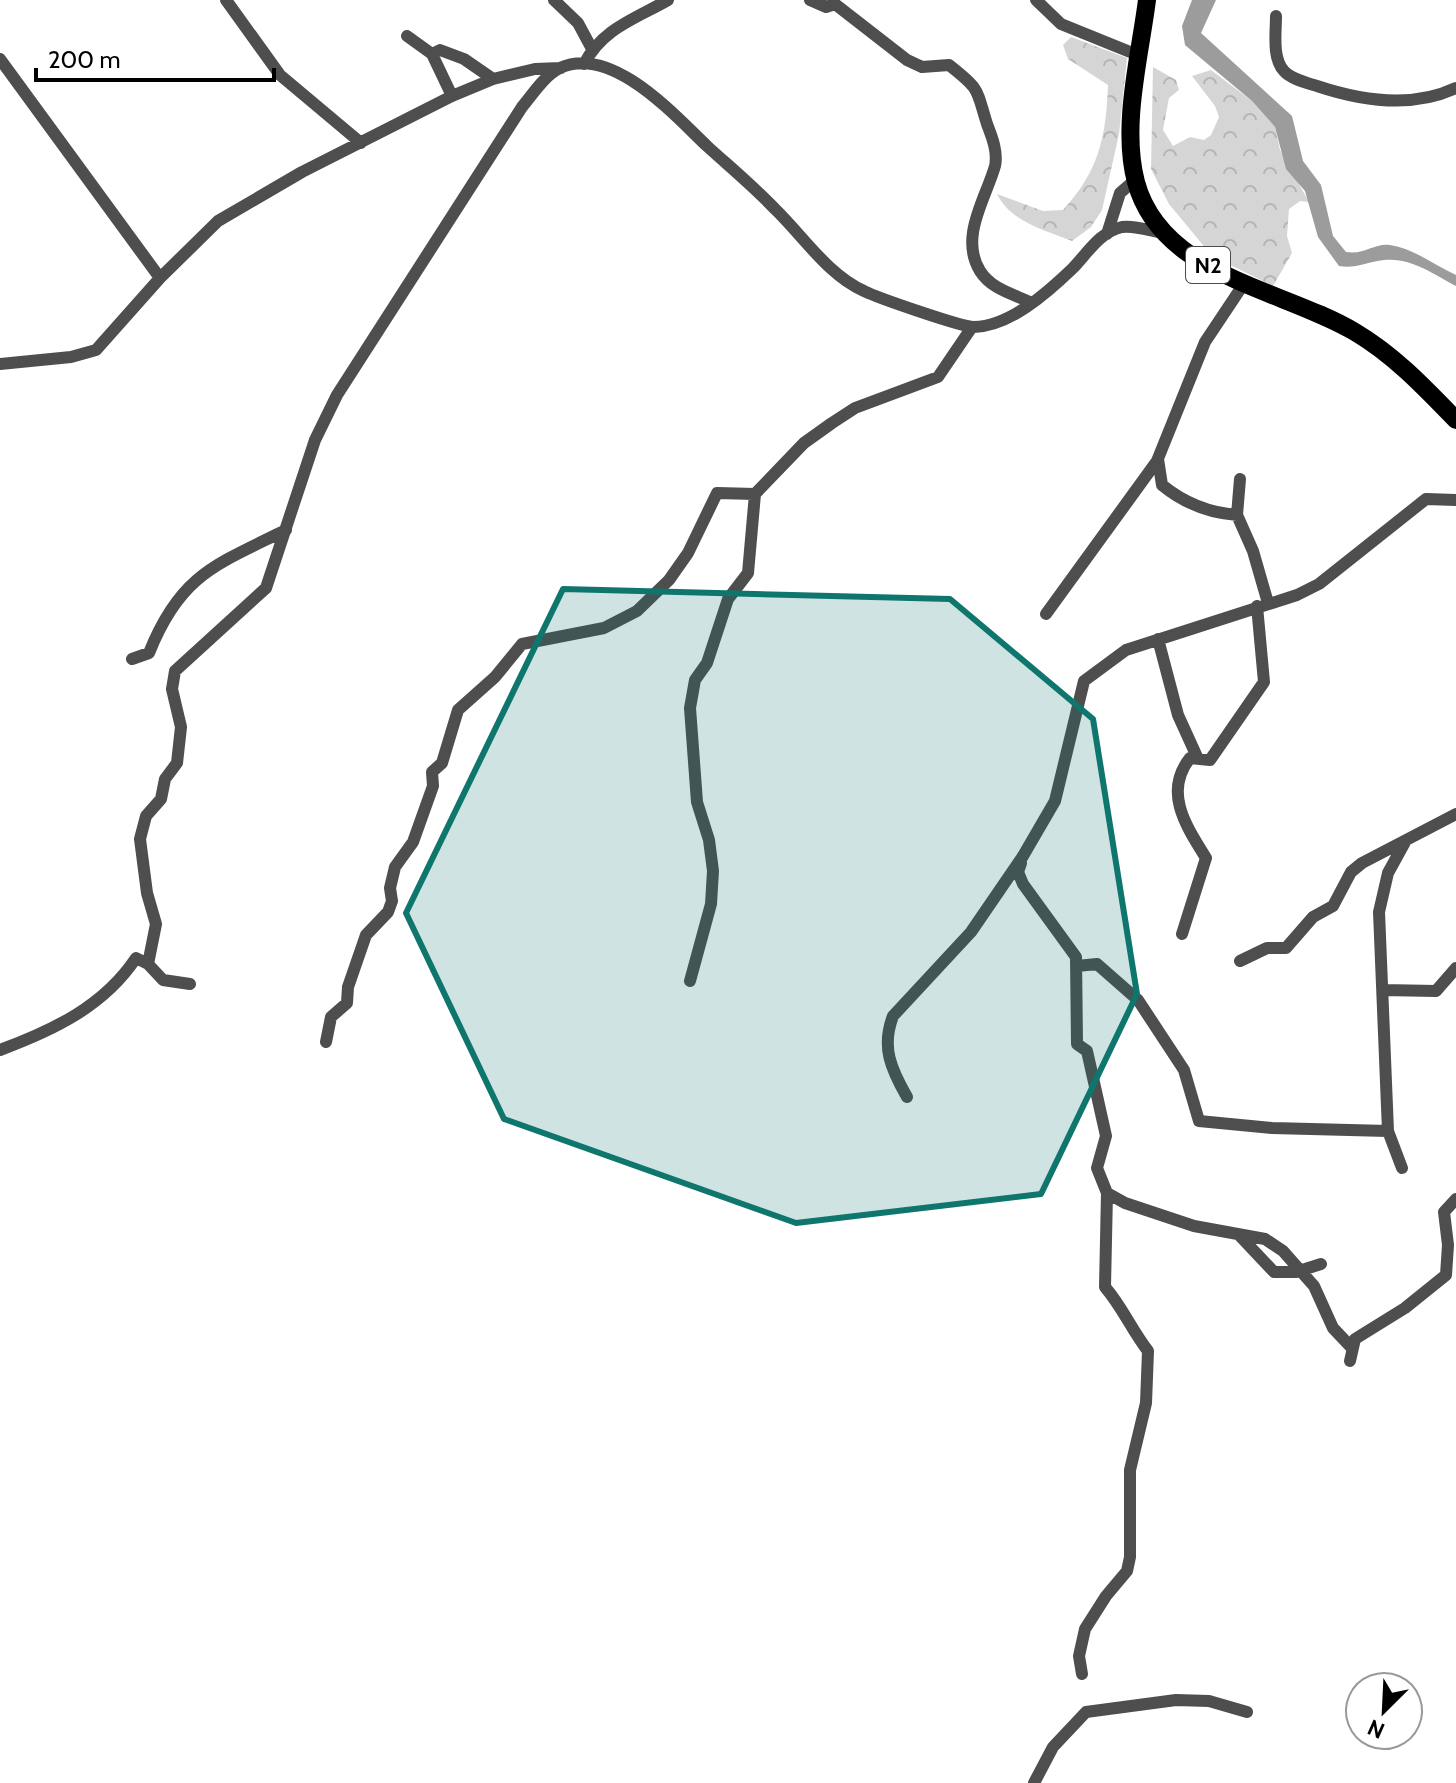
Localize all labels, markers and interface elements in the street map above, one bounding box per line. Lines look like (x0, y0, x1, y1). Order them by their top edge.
scale bar (36, 32, 274, 82)
text: 200 m (48, 45, 121, 74)
road number: N2 (1186, 247, 1230, 283)
north arrow (1344, 1671, 1424, 1751)
text: N (1363, 1713, 1389, 1744)

